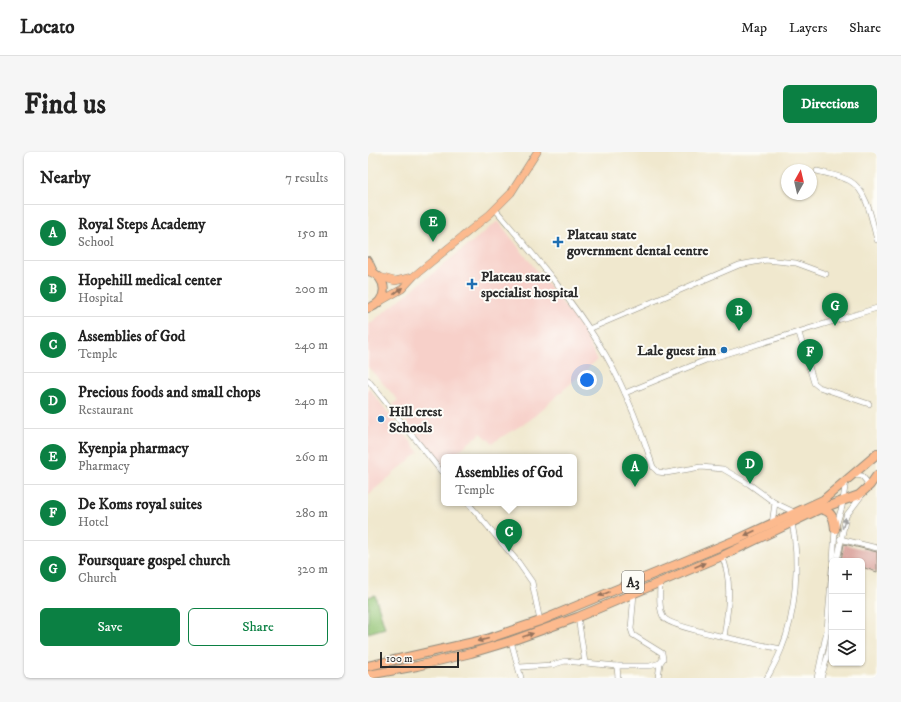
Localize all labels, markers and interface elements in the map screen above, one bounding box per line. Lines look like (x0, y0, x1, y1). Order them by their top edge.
text: Locato (20, 16, 75, 39)
text: Map (741, 19, 767, 37)
text: Layers (789, 19, 827, 37)
text: Share (849, 19, 881, 37)
button: Directions (783, 85, 877, 123)
text: Find us (24, 87, 106, 122)
north arrow (781, 164, 817, 200)
text: Nearby (40, 167, 90, 189)
text: 7 results (285, 170, 328, 186)
pin: E (420, 209, 446, 242)
text: Royal Steps Academy (78, 215, 205, 234)
text: A (49, 225, 57, 241)
text: 150 m (297, 225, 328, 241)
place label: Plateau state government dental centre (566, 226, 708, 260)
text: School (78, 234, 114, 250)
marker: Plateau state government dental centre (552, 236, 564, 248)
place label: Plateau state specialist hospital (481, 268, 579, 302)
text: Hopehill medical center (78, 271, 222, 290)
marker: Plateau state specialist hospital (466, 278, 478, 290)
text: B (49, 281, 57, 297)
text: 200 m (295, 281, 328, 297)
one-way arrow (393, 287, 404, 296)
text: Hospital (78, 290, 123, 306)
pin: G (822, 293, 848, 326)
pin: B (726, 298, 752, 331)
text: Assemblies of God (78, 327, 185, 346)
text: C (49, 337, 57, 353)
text: 240 m (295, 337, 328, 353)
pin: F (797, 339, 823, 372)
place label: Lale guest inn (637, 342, 717, 360)
marker: Lale guest inn (719, 345, 729, 355)
text: Temple (78, 346, 117, 362)
your location (577, 370, 597, 390)
text: Precious foods and small chops (78, 383, 260, 402)
text: D (48, 393, 58, 409)
text: 240 m (295, 393, 328, 409)
text: Restaurant (78, 402, 134, 418)
place label: Hill crest Schools (389, 403, 442, 437)
marker: Hill crest Schools (376, 414, 386, 424)
text: Kyenpia pharmacy (78, 439, 189, 458)
text: E (48, 449, 58, 465)
text: 260 m (295, 449, 328, 465)
pin: D (737, 451, 763, 484)
popup (441, 454, 577, 506)
pin: A (622, 454, 648, 487)
text: Pharmacy (78, 458, 130, 474)
text: Assemblies of God (455, 463, 563, 482)
text: Temple (455, 482, 495, 498)
text: De Koms royal suites (78, 495, 202, 514)
text: F (49, 505, 57, 521)
text: 280 m (296, 505, 328, 521)
text: Hotel (78, 514, 109, 530)
one-way arrow (841, 517, 847, 529)
pin: C (496, 519, 522, 552)
one-way arrow (745, 530, 756, 536)
text: Foursquare gospel church (78, 551, 230, 570)
map controls (829, 558, 865, 666)
button: + (829, 558, 865, 594)
text: G (48, 561, 58, 577)
text: 320 m (297, 561, 328, 577)
one-way arrow (694, 561, 706, 567)
text: Church (78, 570, 117, 586)
road number: A3 (622, 571, 644, 593)
one-way arrow (599, 591, 610, 597)
button: − (829, 594, 865, 630)
button: Save (40, 608, 180, 646)
button: Share (188, 608, 328, 646)
button: layers (829, 630, 865, 666)
one-way arrow (522, 632, 534, 638)
one-way arrow (477, 637, 489, 643)
scale bar (380, 650, 459, 669)
text: 100 m (386, 652, 412, 666)

